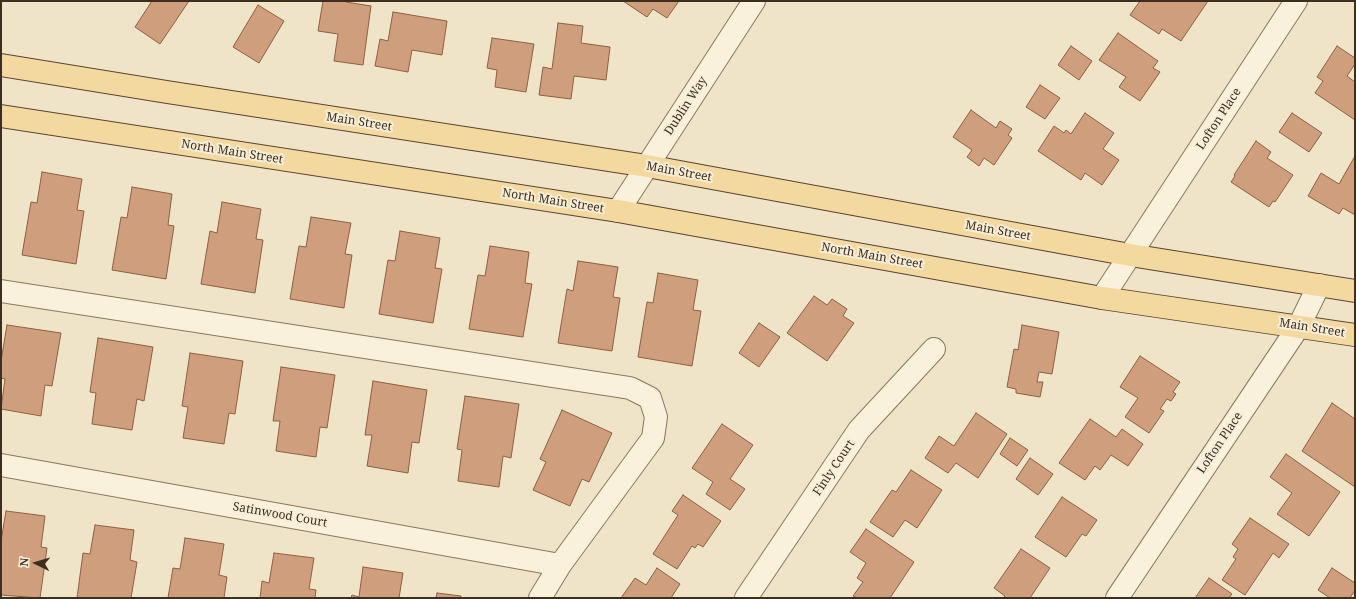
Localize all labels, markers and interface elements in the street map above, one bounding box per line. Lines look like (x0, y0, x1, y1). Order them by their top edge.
street label: Dublin Way (662, 74, 710, 138)
street label: Lofton Place (1194, 85, 1244, 153)
street label: Main Street (325, 110, 393, 134)
street label: North Main Street (180, 137, 284, 167)
street label: Main Street (645, 159, 713, 185)
street label: North Main Street (501, 186, 605, 216)
street label: Main Street (964, 218, 1032, 244)
street label: North Main Street (820, 240, 924, 272)
street label: Main Street (1278, 316, 1346, 340)
street label: Lofton Place (1194, 410, 1246, 476)
street label: Finly Court (810, 437, 858, 499)
street label: Satinwood Court (232, 500, 328, 530)
north arrow (16, 543, 56, 583)
text: N (16, 557, 31, 567)

